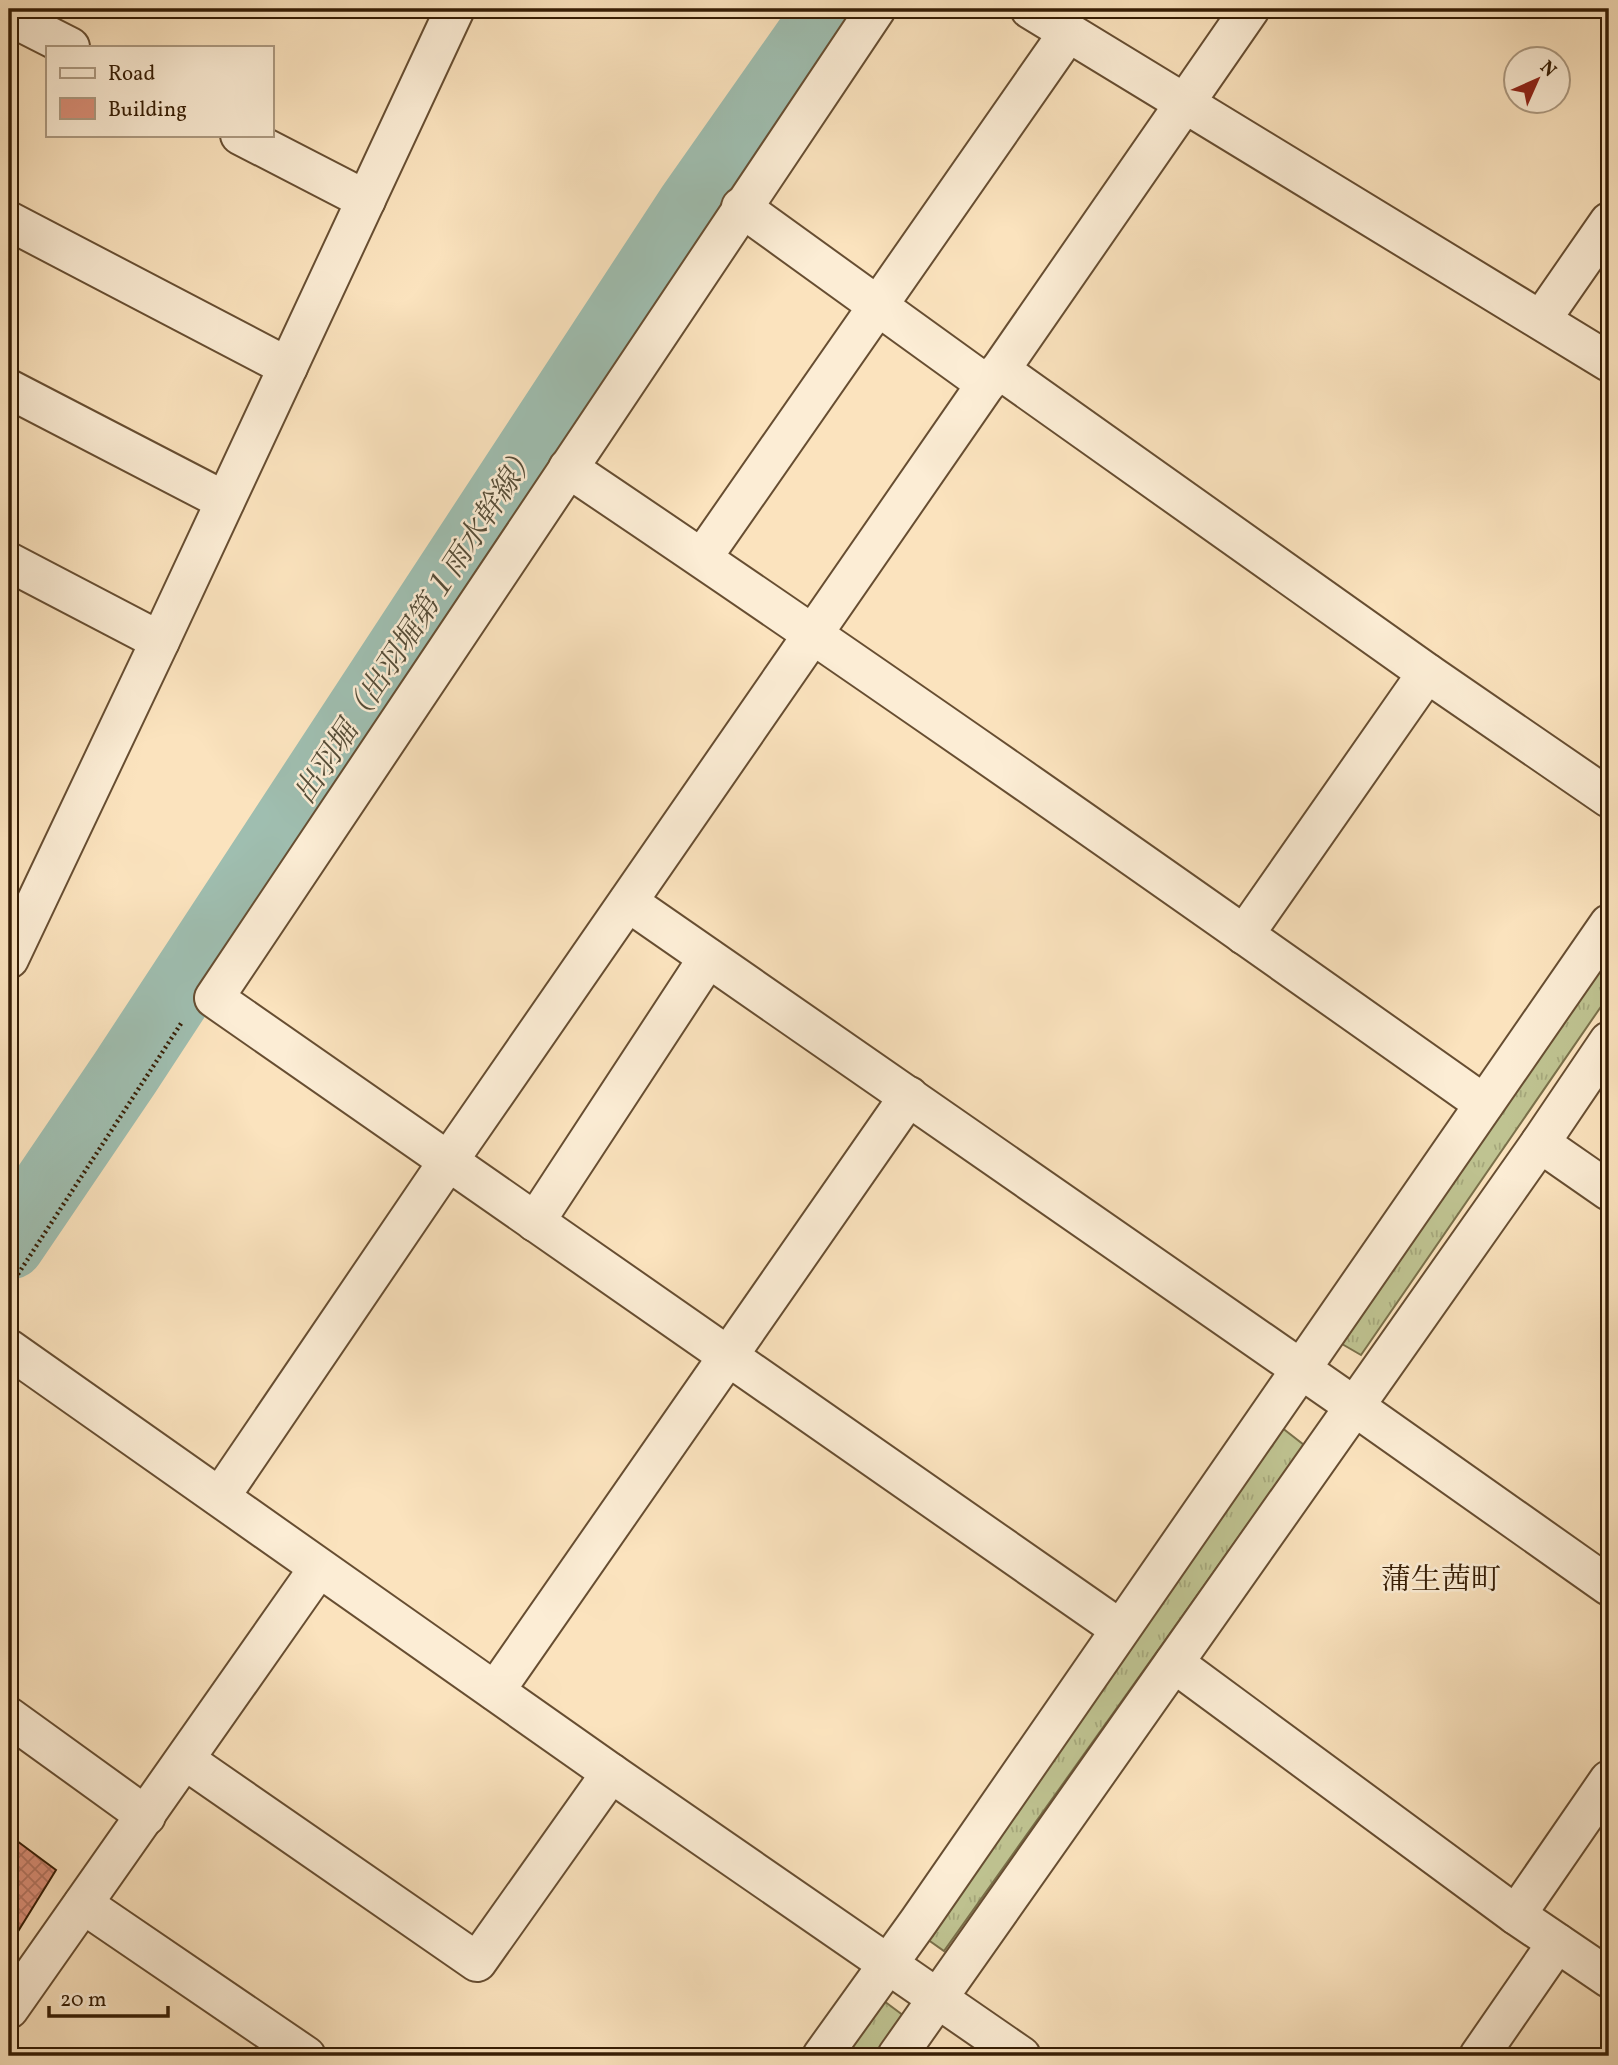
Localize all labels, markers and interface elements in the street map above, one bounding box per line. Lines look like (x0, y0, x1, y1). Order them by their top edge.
legend (46, 46, 273, 136)
north arrow (1502, 46, 1572, 116)
text: N (1534, 55, 1562, 84)
text: Road (108, 60, 155, 89)
text: Building (108, 96, 187, 125)
water label: 出羽堀（出羽堀第１雨水幹線） (285, 437, 549, 813)
district label: 蒲生茜町 (1381, 1560, 1501, 1602)
scale bar (49, 1974, 168, 2018)
text: 20 m (60, 1986, 106, 2015)

